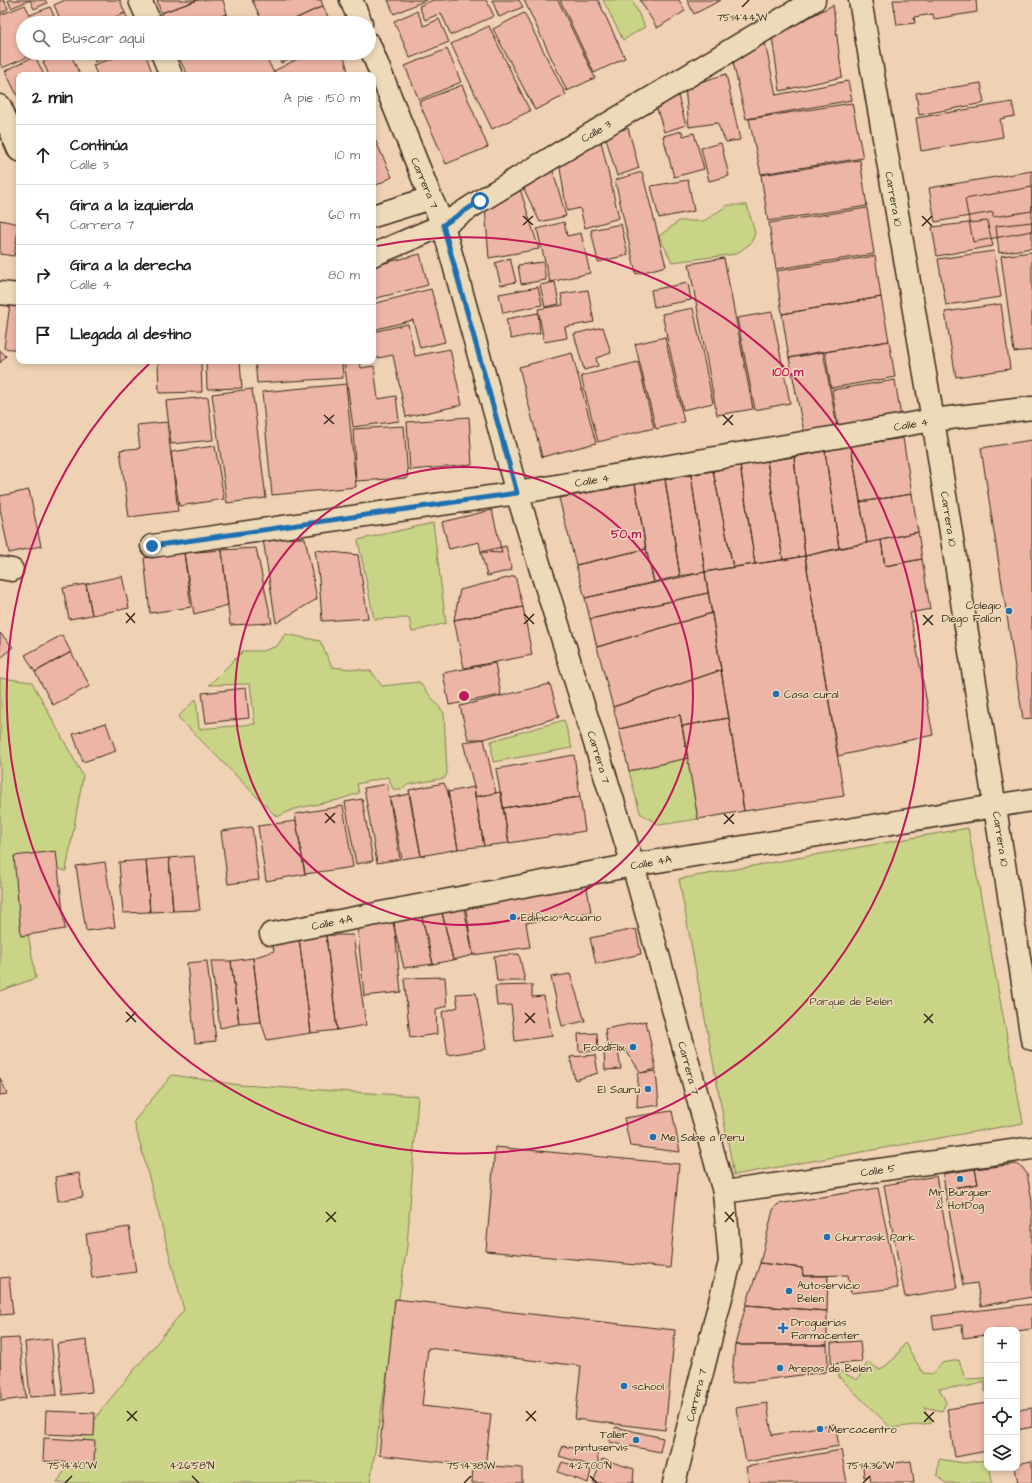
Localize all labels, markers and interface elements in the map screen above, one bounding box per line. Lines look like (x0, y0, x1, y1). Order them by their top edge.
text: 75°14'44"W (717, 11, 768, 25)
search box (16, 16, 376, 60)
icon: search (30, 27, 52, 49)
text: Buscar aquí (62, 28, 144, 49)
text: 2 min (32, 86, 73, 110)
text: A pie · 150 m (284, 89, 360, 107)
street label: Calle 3 (578, 116, 615, 146)
text: Continúa (70, 135, 128, 156)
icon: ahead (32, 144, 54, 166)
text: 10 m (335, 146, 360, 164)
street label: Carrera 7 (407, 155, 442, 211)
text: Calle 3 (70, 156, 109, 174)
street label: Carrera 10 (881, 170, 906, 228)
route start (471, 192, 489, 210)
text: Gira a la izquierda (70, 195, 193, 216)
icon: left (32, 204, 54, 226)
text: 60 m (328, 206, 360, 224)
text: Carrera 7 (70, 216, 134, 234)
text: Gira a la derecha (70, 255, 191, 276)
icon: right (32, 264, 54, 286)
text: 80 m (328, 266, 360, 284)
text: Calle 4 (70, 276, 111, 294)
icon: arrive (32, 324, 54, 346)
text: Llegada al destino (70, 324, 191, 345)
text: 100 m (773, 364, 804, 381)
street label: Calle 4 (893, 414, 930, 435)
street label: Calle 4 (574, 470, 611, 491)
street label: Carrera 10 (937, 490, 960, 548)
text: 50 m (611, 526, 642, 543)
route end (143, 537, 161, 555)
place label: Colegio Diego Fallon (942, 598, 1002, 627)
marker: Colegio Diego Fallon (1004, 606, 1014, 616)
place label: Casa cural (784, 687, 839, 702)
centre of rings (457, 689, 471, 703)
marker: Casa cural (771, 689, 781, 699)
street label: Carrera 7 (583, 729, 614, 786)
street label: Carrera 10 (989, 810, 1012, 868)
street label: Calle 4A (629, 851, 673, 874)
place label: Edificio Acuario (521, 910, 602, 925)
street label: Calle 4A (310, 911, 354, 934)
marker: Edificio Acuario (508, 912, 518, 922)
park label: Parque de Belén (809, 994, 893, 1009)
place label: FoodFlix (583, 1040, 626, 1055)
street label: Carrera 7 (674, 1040, 703, 1097)
marker: FoodFlix (628, 1042, 638, 1052)
place label: El Sauru (597, 1082, 640, 1097)
marker: El Sauru (643, 1084, 653, 1094)
place label: Me Sabe a Peru (661, 1130, 745, 1145)
marker: Me Sabe a Peru (648, 1132, 658, 1142)
street label: Calle 5 (860, 1161, 897, 1180)
marker: Mr Burguer & HotDog (955, 1174, 965, 1184)
place label: Mr Burguer & HotDog (929, 1185, 991, 1214)
place label: Churrasik Park (835, 1230, 916, 1245)
marker: Churrasik Park (822, 1232, 832, 1242)
place label: Autoservicio Belen (797, 1278, 861, 1306)
marker: Autoservicio Belen (784, 1286, 794, 1296)
place label: Droguerias Farmacenter (791, 1315, 859, 1343)
marker: Droguerias Farmacenter (778, 1323, 788, 1333)
map controls (984, 1327, 1020, 1471)
button: + (984, 1327, 1020, 1363)
place label: Arepas de Belen (788, 1361, 872, 1376)
marker: Arepas de Belen (775, 1363, 785, 1373)
button: − (984, 1363, 1020, 1399)
street label: Carrera 7 (683, 1367, 710, 1423)
place label: school (632, 1379, 664, 1394)
marker: school (619, 1381, 629, 1391)
button: locate (984, 1399, 1020, 1435)
place label: Mercacentro (828, 1422, 898, 1437)
marker: Mercacentro (815, 1424, 825, 1434)
place label: Taller pintuservis (574, 1427, 628, 1455)
marker: Taller pintuservis (631, 1435, 641, 1445)
button: layers (984, 1435, 1020, 1471)
text: 75°14'40"W (47, 1459, 98, 1473)
text: 4°26'58"N (170, 1459, 214, 1473)
text: 75°14'38"W (447, 1459, 496, 1473)
text: 4°27'00"N (568, 1459, 612, 1473)
text: 75°14'36"W (846, 1459, 895, 1473)

